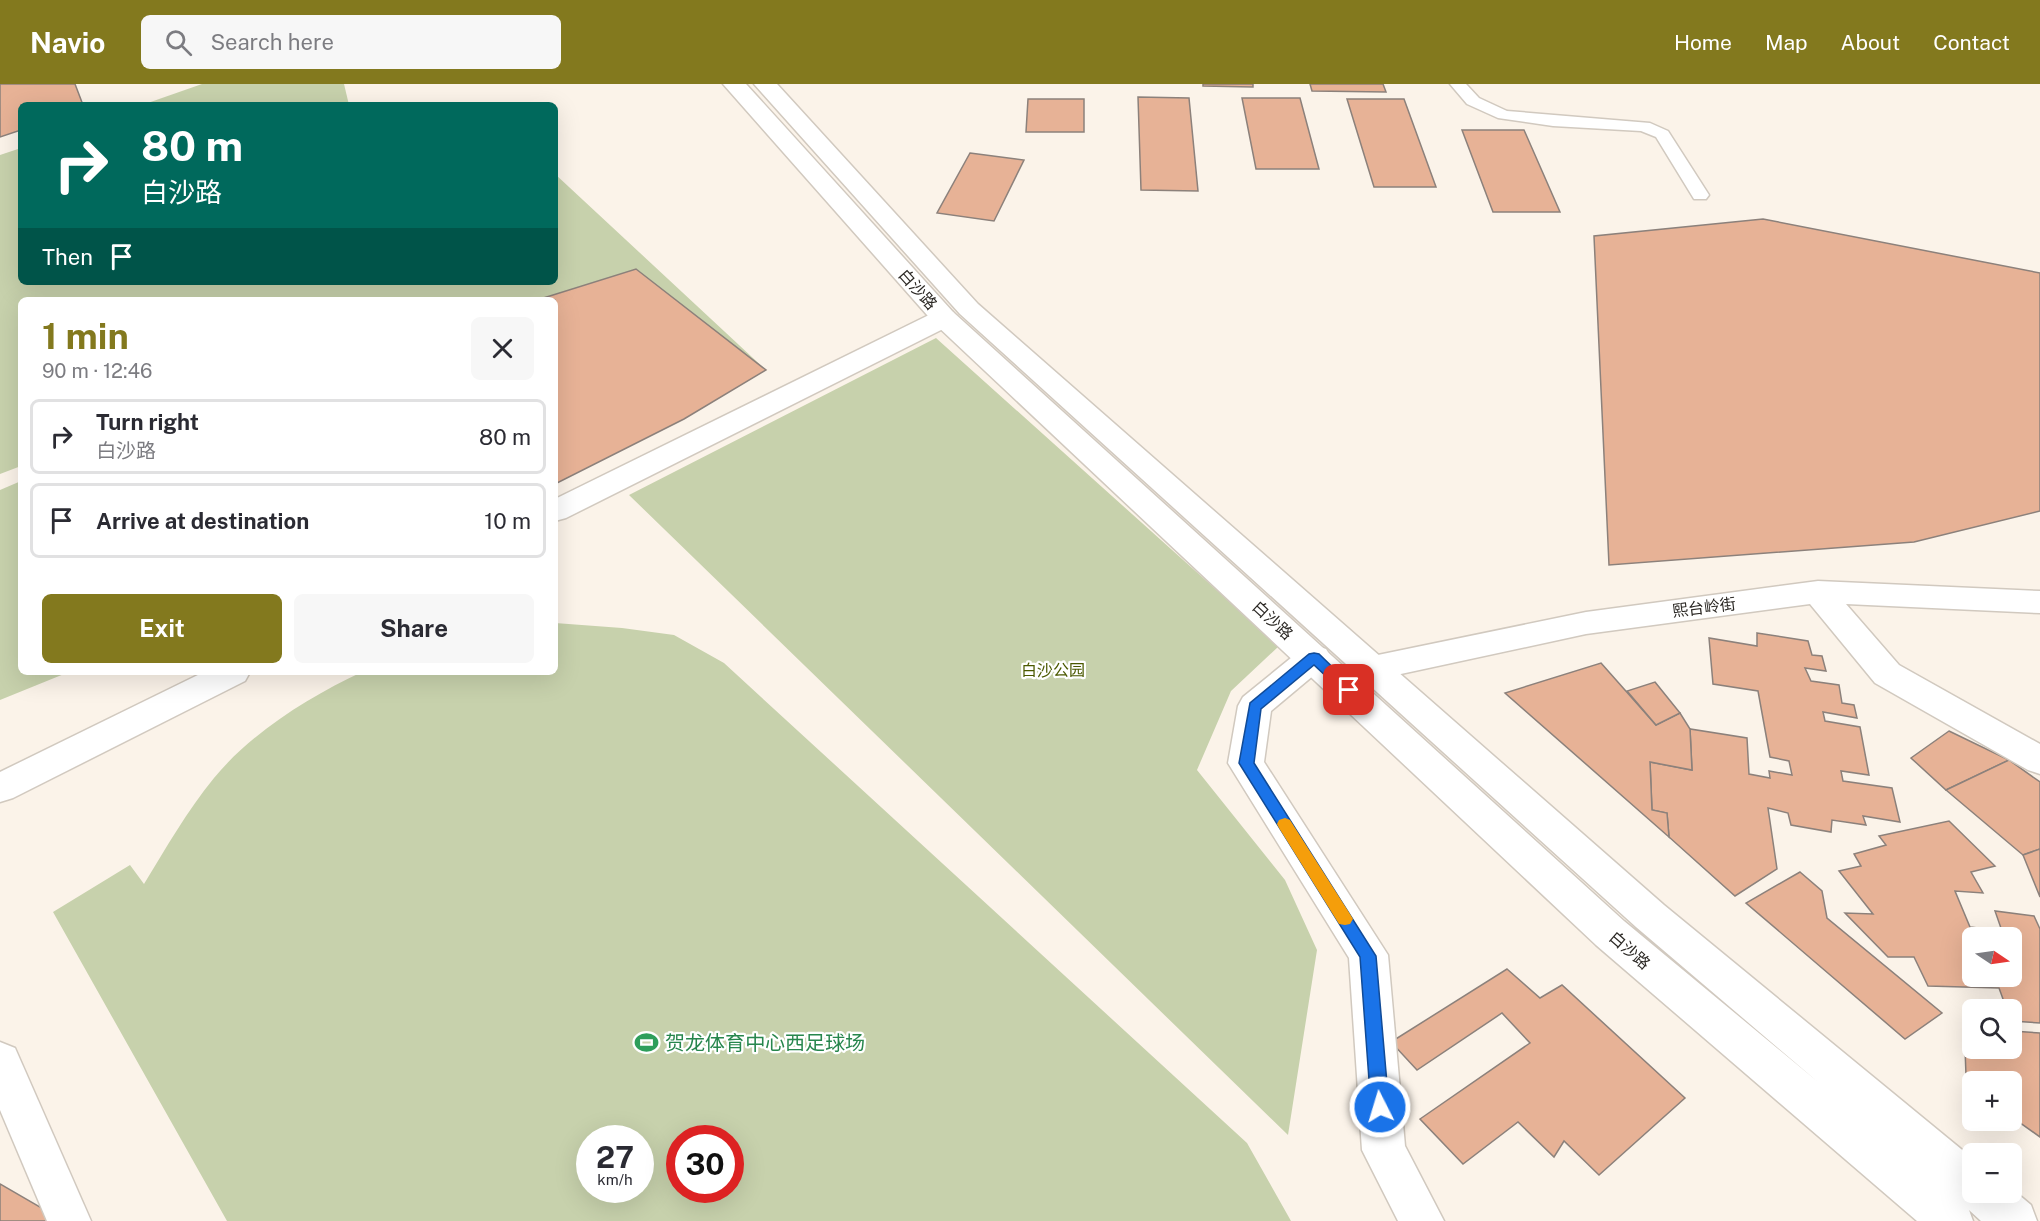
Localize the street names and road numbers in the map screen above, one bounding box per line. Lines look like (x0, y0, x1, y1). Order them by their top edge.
street label: 白沙路 (895, 265, 941, 314)
street label: 熙台岭街 (1671, 594, 1737, 621)
street label: 白沙路 (1249, 597, 1297, 644)
street label: 白沙路 (1605, 927, 1654, 973)

